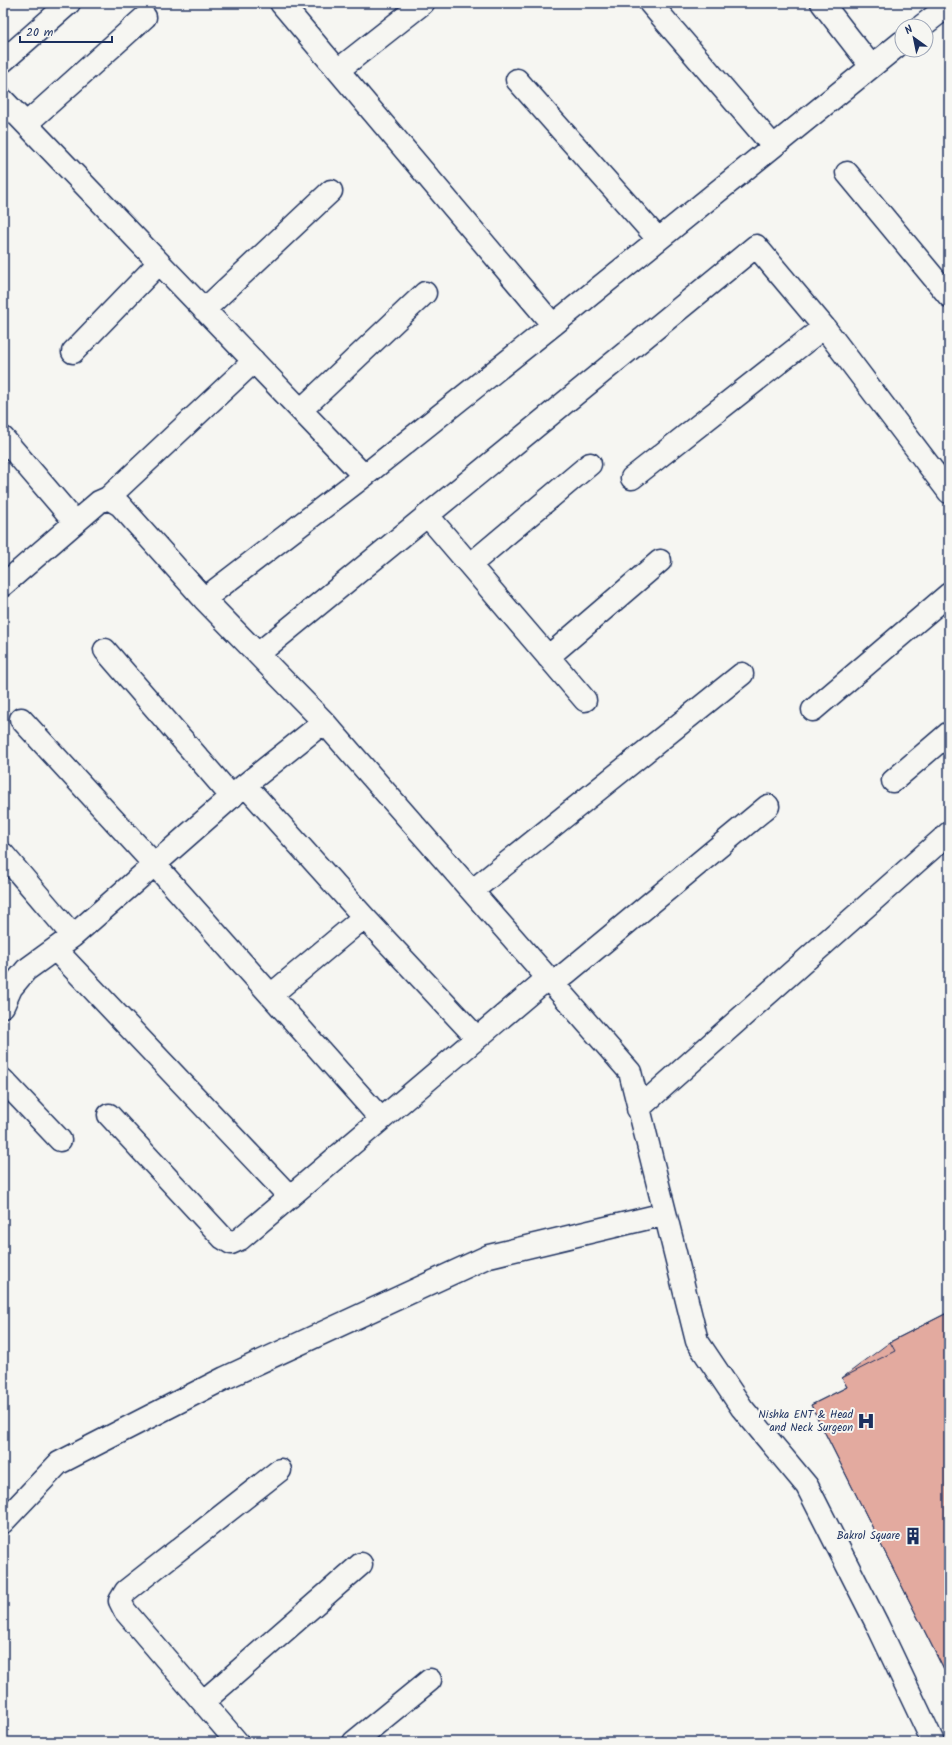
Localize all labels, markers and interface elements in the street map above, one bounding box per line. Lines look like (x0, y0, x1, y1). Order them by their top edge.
scale bar (20, 18, 112, 44)
north arrow (894, 18, 934, 58)
text: N (901, 21, 917, 40)
text: 20 m (26, 23, 54, 42)
place label: Nishka ENT & Head and Neck Surgeon (758, 1406, 853, 1437)
hospital icon: Nishka ENT & Head and Neck Surgeon (856, 1411, 876, 1431)
building icon: Bakrol Square (903, 1526, 923, 1546)
place label: Bakrol Square (837, 1527, 900, 1545)

